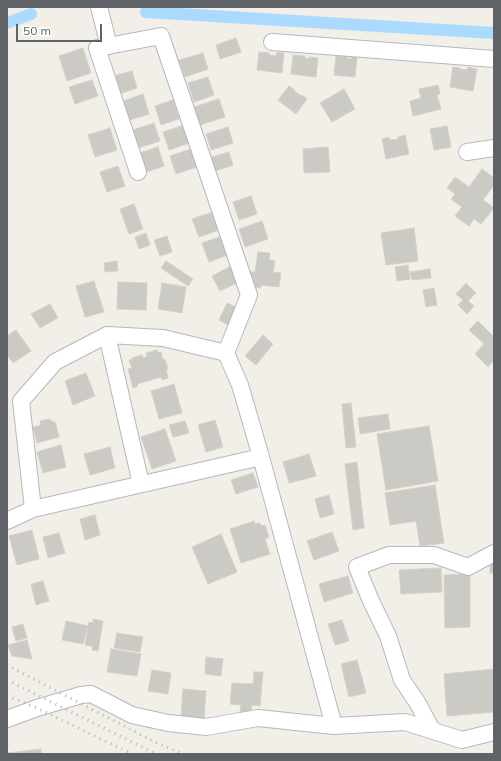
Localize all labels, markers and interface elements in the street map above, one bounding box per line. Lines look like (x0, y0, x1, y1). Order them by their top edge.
scale bar (18, 16, 104, 42)
text: 50 m (23, 23, 51, 38)

